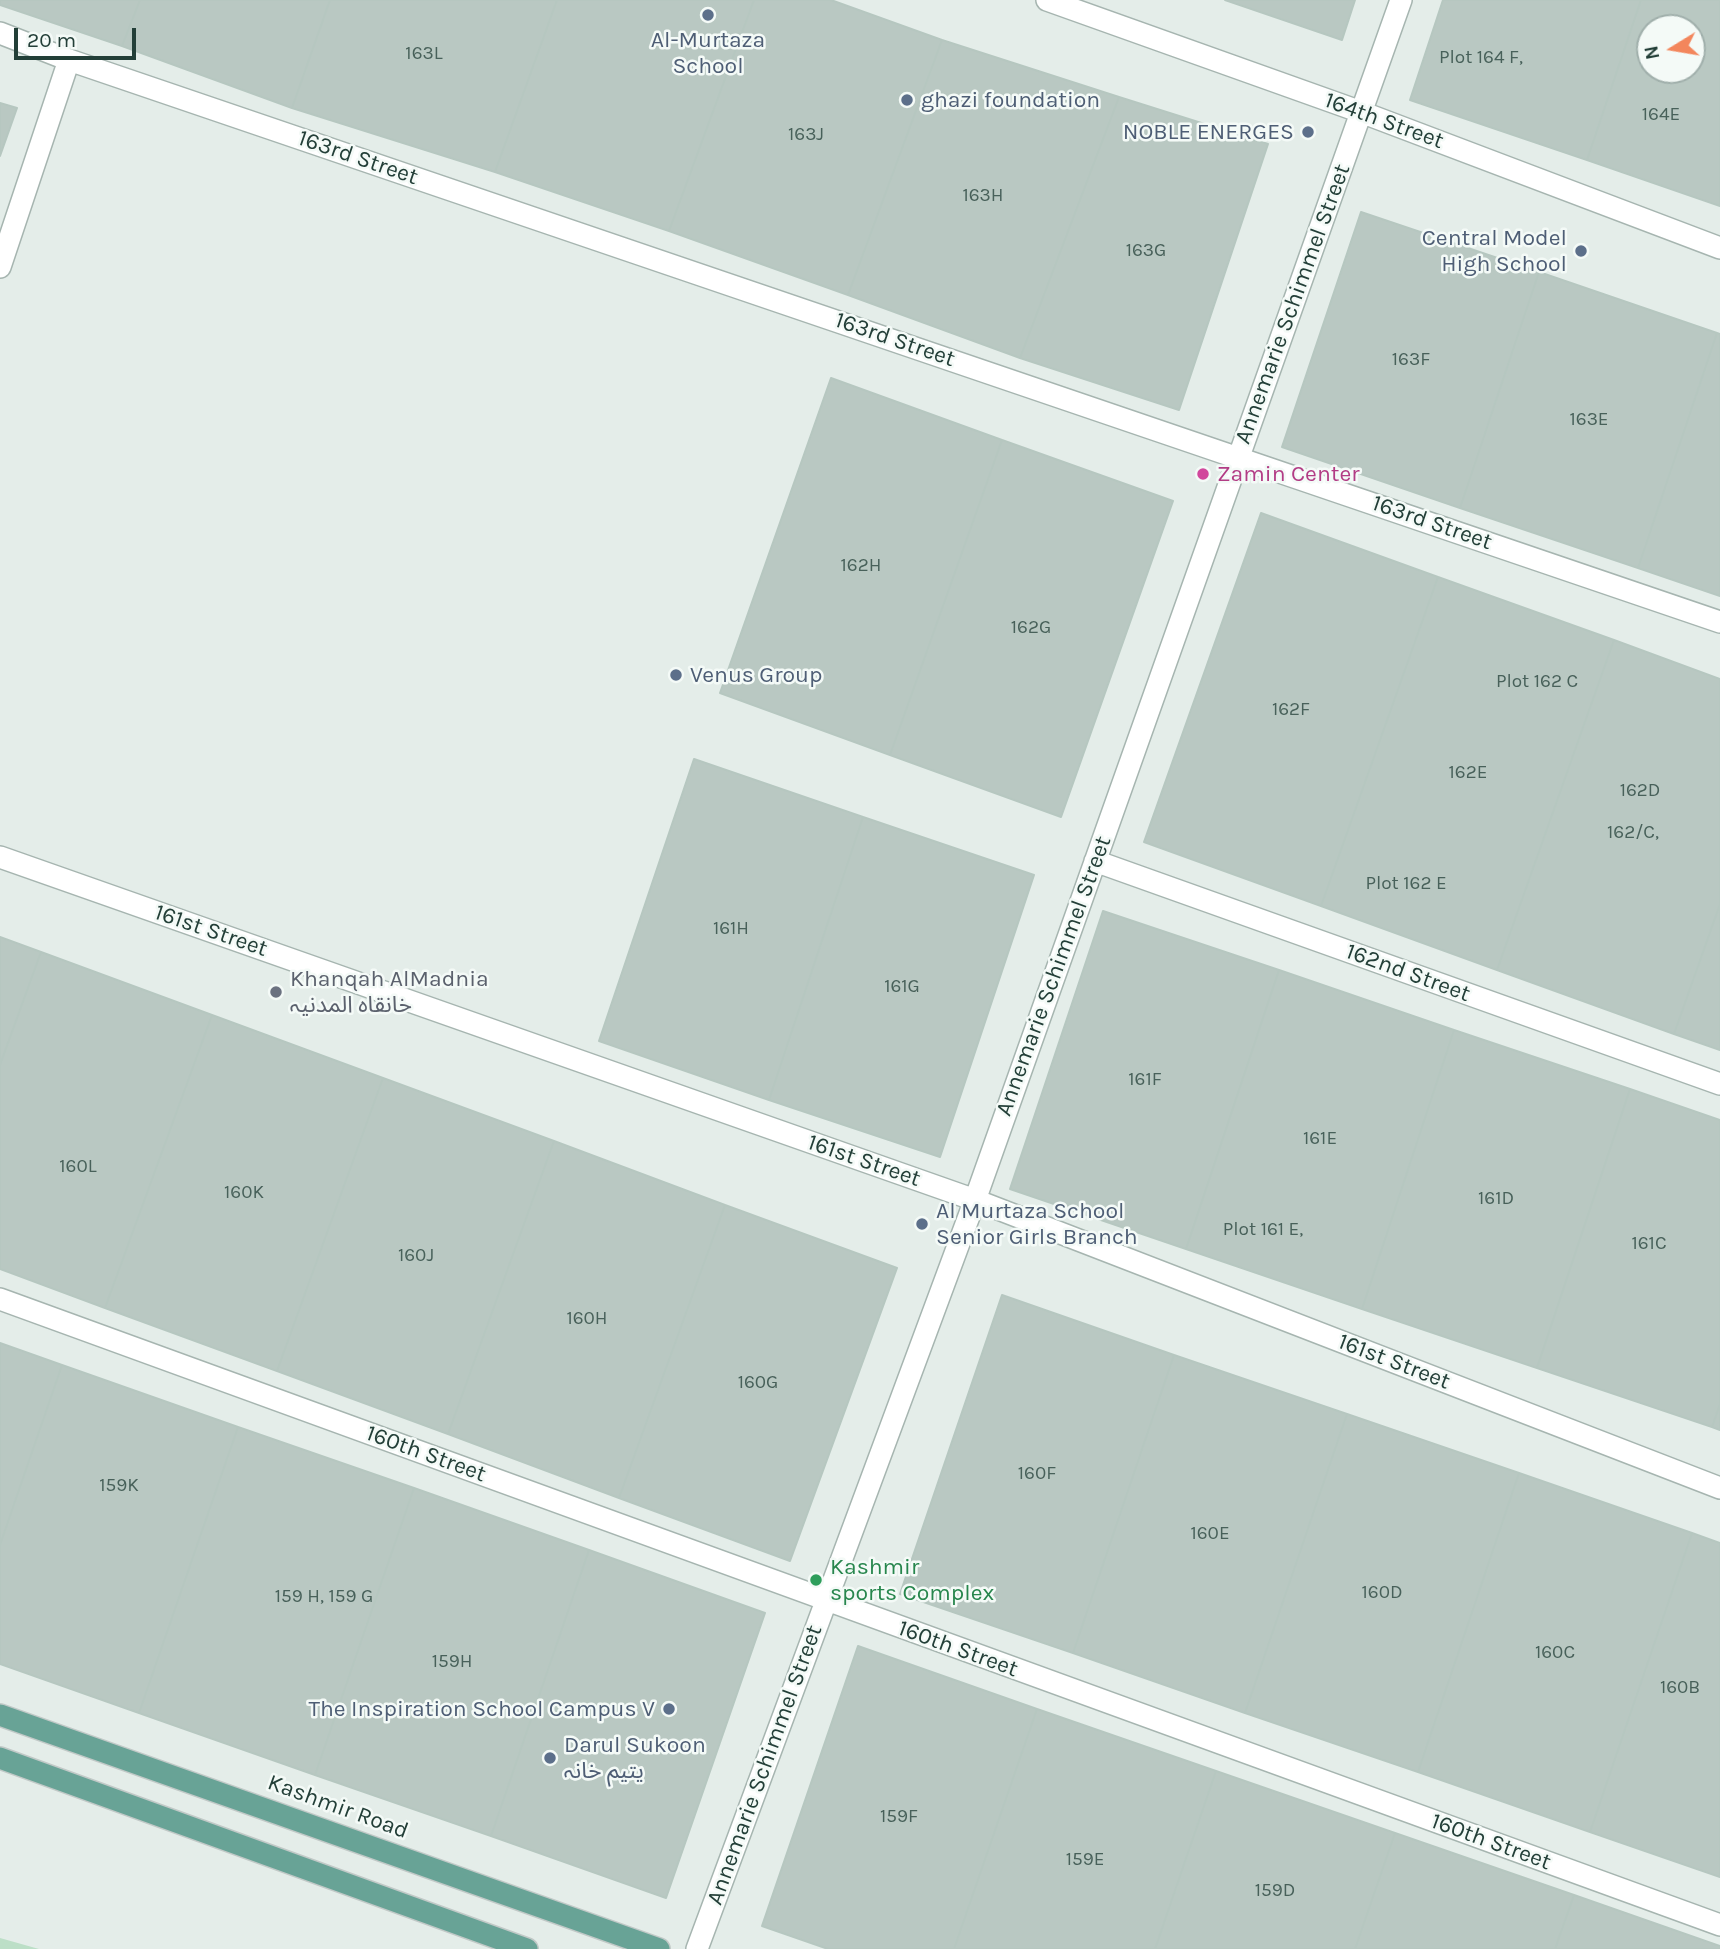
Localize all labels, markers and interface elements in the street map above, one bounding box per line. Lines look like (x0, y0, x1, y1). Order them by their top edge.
marker: Al-Murtaza School (700, 7, 716, 23)
scale bar (18, 14, 140, 58)
north arrow (1636, 14, 1706, 84)
place label: Al-Murtaza School (651, 26, 765, 80)
text: 20 m (27, 28, 76, 52)
house number: 163L (405, 43, 443, 65)
text: N (1640, 44, 1664, 61)
house number: Plot 164 F, (1439, 47, 1523, 69)
place label: ghazi foundation (921, 86, 1100, 114)
street label: 164th Street (1321, 87, 1447, 155)
marker: ghazi foundation (899, 92, 915, 108)
house number: 164E (1642, 104, 1680, 126)
place label: NOBLE ENERGES (1123, 118, 1294, 146)
house number: 163J (788, 124, 824, 146)
marker: NOBLE ENERGES (1300, 124, 1316, 140)
street label: 163rd Street (294, 125, 422, 191)
street label: Annemarie Schimmel Street (1229, 160, 1357, 448)
house number: 163H (962, 185, 1004, 207)
place label: Central Model High School (1422, 224, 1567, 278)
house number: 163G (1126, 240, 1166, 262)
marker: Central Model High School (1573, 243, 1589, 259)
street label: 163rd Street (831, 307, 959, 373)
house number: 163F (1392, 349, 1430, 371)
house number: 163E (1569, 409, 1609, 431)
place label: Zamin Center (1217, 460, 1360, 488)
marker: Zamin Center (1195, 466, 1211, 482)
street label: 163rd Street (1368, 490, 1496, 556)
house number: 162H (841, 555, 881, 577)
house number: 162G (1011, 617, 1051, 639)
place label: Venus Group (690, 661, 822, 689)
marker: Venus Group (668, 667, 684, 683)
house number: Plot 162 C (1496, 671, 1578, 693)
house number: 162F (1272, 699, 1310, 721)
house number: 162E (1449, 762, 1487, 784)
house number: 162D (1620, 780, 1660, 802)
house number: 162/C, (1607, 822, 1659, 844)
street label: Annemarie Schimmel Street (990, 832, 1118, 1120)
house number: Plot 162 E (1365, 873, 1447, 895)
street label: 161st Street (151, 899, 271, 963)
house number: 161H (713, 918, 749, 940)
street label: 162nd Street (1342, 938, 1474, 1008)
place label: Khanqah AlMadnia خانقاہ المدنیہ (290, 965, 489, 1019)
house number: 161G (884, 976, 920, 998)
marker: Khanqah AlMadnia خانقاہ المدنیہ (268, 984, 284, 1000)
house number: 161F (1128, 1069, 1162, 1091)
house number: 161E (1303, 1128, 1337, 1150)
street label: 161st Street (804, 1129, 924, 1193)
house number: 160L (59, 1156, 97, 1178)
house number: 160K (224, 1182, 264, 1204)
house number: 161D (1478, 1188, 1514, 1210)
place label: Al Murtaza School Senior Girls Branch (936, 1197, 1138, 1251)
marker: Al Murtaza School Senior Girls Branch (914, 1216, 930, 1232)
house number: Plot 161 E, (1223, 1219, 1303, 1241)
house number: 161C (1631, 1233, 1667, 1255)
house number: 160J (398, 1245, 434, 1267)
house number: 160H (566, 1308, 608, 1330)
street label: 161st Street (1334, 1328, 1454, 1396)
house number: 160G (738, 1372, 778, 1394)
street label: 160th Street (362, 1420, 490, 1488)
house number: 160F (1018, 1463, 1056, 1485)
house number: 159K (99, 1475, 139, 1497)
house number: 160E (1190, 1523, 1230, 1545)
place label: Kashmir sports Complex (830, 1553, 994, 1607)
marker: Kashmir sports Complex (808, 1572, 824, 1588)
house number: 160D (1362, 1582, 1402, 1604)
house number: 159 H, 159 G (275, 1586, 373, 1608)
street label: 160th Street (894, 1615, 1022, 1683)
street label: Annemarie Schimmel Street (701, 1621, 829, 1909)
house number: 160C (1535, 1642, 1575, 1664)
house number: 159H (432, 1651, 472, 1673)
house number: 160B (1660, 1677, 1700, 1699)
place label: The Inspiration School Campus V (308, 1695, 655, 1723)
marker: The Inspiration School Campus V (661, 1701, 677, 1717)
place label: Darul Sukoon یتیم خانہ (564, 1731, 706, 1785)
marker: Darul Sukoon یتیم خانہ (542, 1750, 558, 1766)
street label: Kashmir Road (264, 1769, 412, 1845)
house number: 159F (880, 1806, 918, 1828)
street label: 160th Street (1427, 1808, 1555, 1876)
house number: 159E (1066, 1849, 1104, 1871)
house number: 159D (1255, 1880, 1295, 1902)

